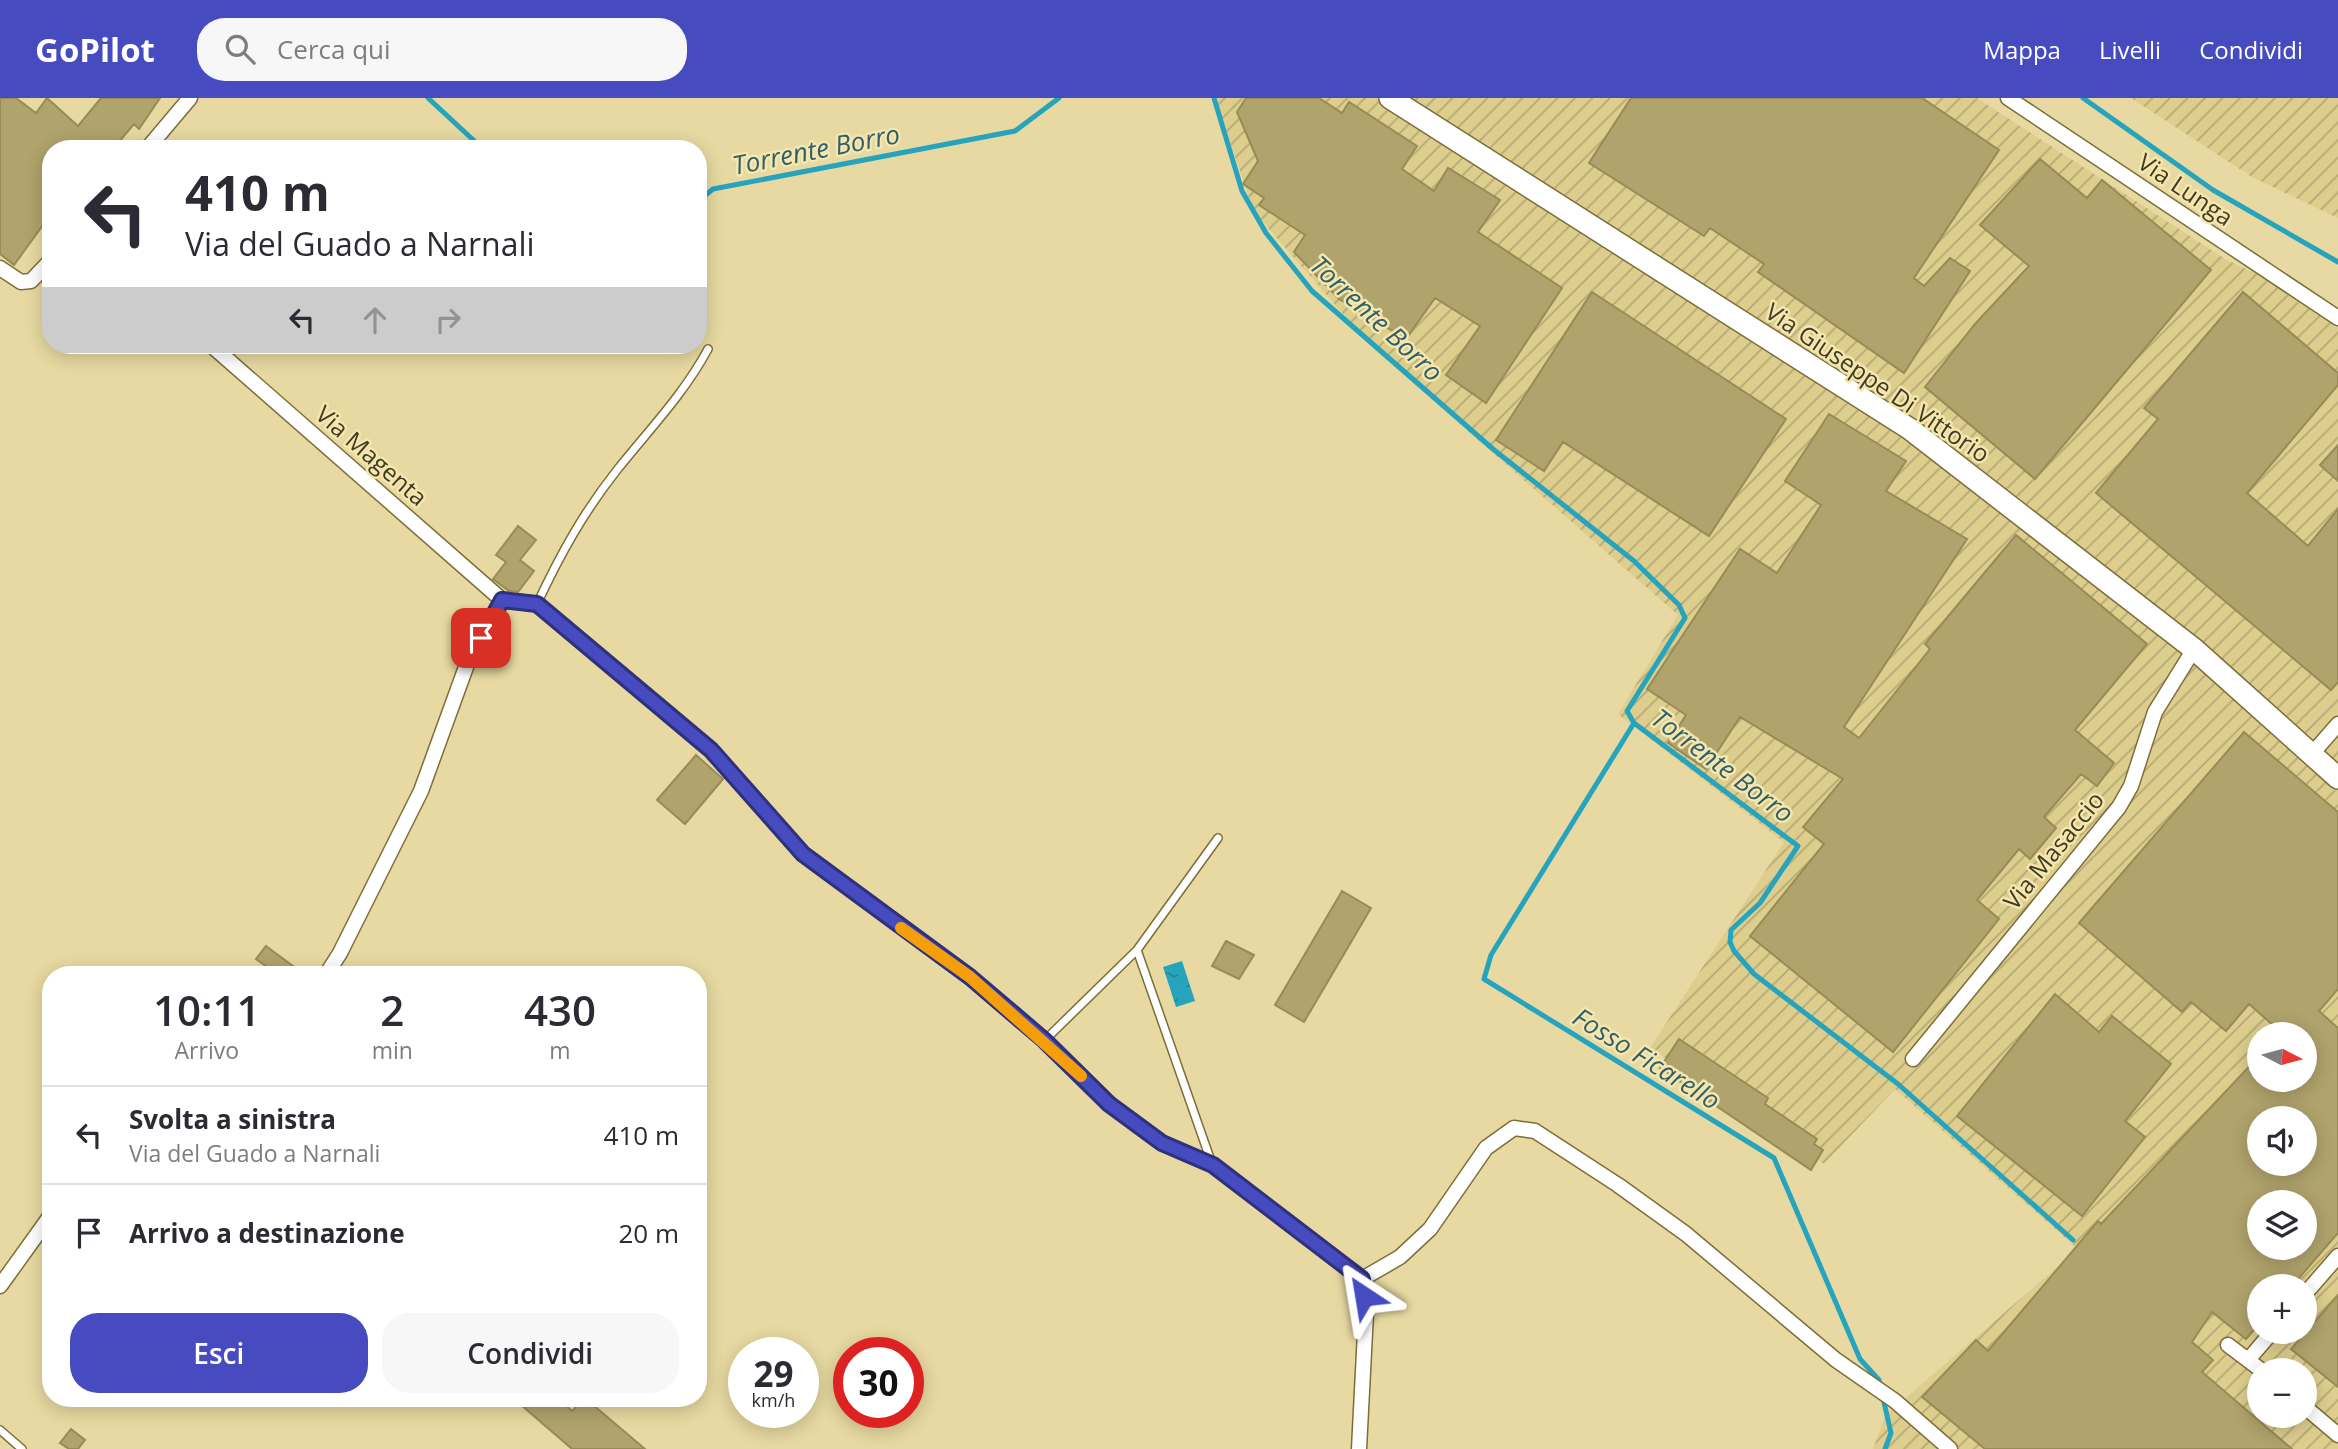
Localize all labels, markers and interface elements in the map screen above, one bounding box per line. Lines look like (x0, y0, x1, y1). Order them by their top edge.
search box (197, 18, 687, 81)
text: GoPilot (35, 27, 155, 72)
icon: search (221, 30, 259, 68)
text: Cerca qui (277, 31, 391, 67)
text: Mappa (1983, 33, 2061, 66)
text: Livelli (2099, 33, 2161, 66)
text: Condividi (2199, 33, 2303, 66)
water label: Torrente Borro (729, 115, 903, 183)
street label: Via Lunga (2132, 145, 2240, 233)
text: 410 m (185, 159, 330, 225)
icon: left (70, 168, 161, 259)
text: Via del Guado a Narnali (185, 222, 535, 265)
water label: Torrente Borro (1303, 247, 1451, 389)
street label: Via Giuseppe Di Vittorio (1759, 294, 1997, 470)
icon: left (283, 301, 321, 339)
icon: ahead (356, 301, 394, 339)
icon: right (429, 301, 467, 339)
street label: Via Magenta (309, 397, 435, 513)
pin (451, 608, 511, 668)
icon: arrive (462, 619, 500, 657)
water label: Torrente Borro (1644, 700, 1802, 830)
street label: Via Masaccio (1995, 784, 2111, 916)
text: 10:11 (153, 981, 261, 1038)
text: 2 (380, 981, 404, 1038)
text: 430 (524, 981, 596, 1038)
water label: Fosso Ficarello (1567, 998, 1727, 1118)
north arrow (2247, 1022, 2317, 1092)
map controls (2247, 1022, 2317, 1428)
text: Arrivo (175, 1034, 239, 1066)
text: min (372, 1034, 413, 1066)
text: m (549, 1034, 571, 1066)
text: Svolta a sinistra (129, 1101, 336, 1137)
button: sound (2247, 1106, 2317, 1176)
icon: left (70, 1116, 108, 1154)
text: 410 m (604, 1117, 679, 1153)
text: Via del Guado a Narnali (129, 1137, 380, 1169)
button: layers (2247, 1190, 2317, 1260)
icon: arrive (70, 1214, 108, 1252)
text: Arrivo a destinazione (129, 1215, 405, 1251)
text: 20 m (618, 1215, 679, 1251)
position arrow (1327, 1259, 1401, 1333)
button: + (2247, 1274, 2317, 1344)
button: Esci (70, 1313, 368, 1393)
button: Condividi (382, 1313, 679, 1393)
speed limit sign: 30 (833, 1337, 924, 1428)
text: 29 (753, 1350, 794, 1397)
button: − (2247, 1358, 2317, 1428)
text: km/h (752, 1388, 795, 1412)

